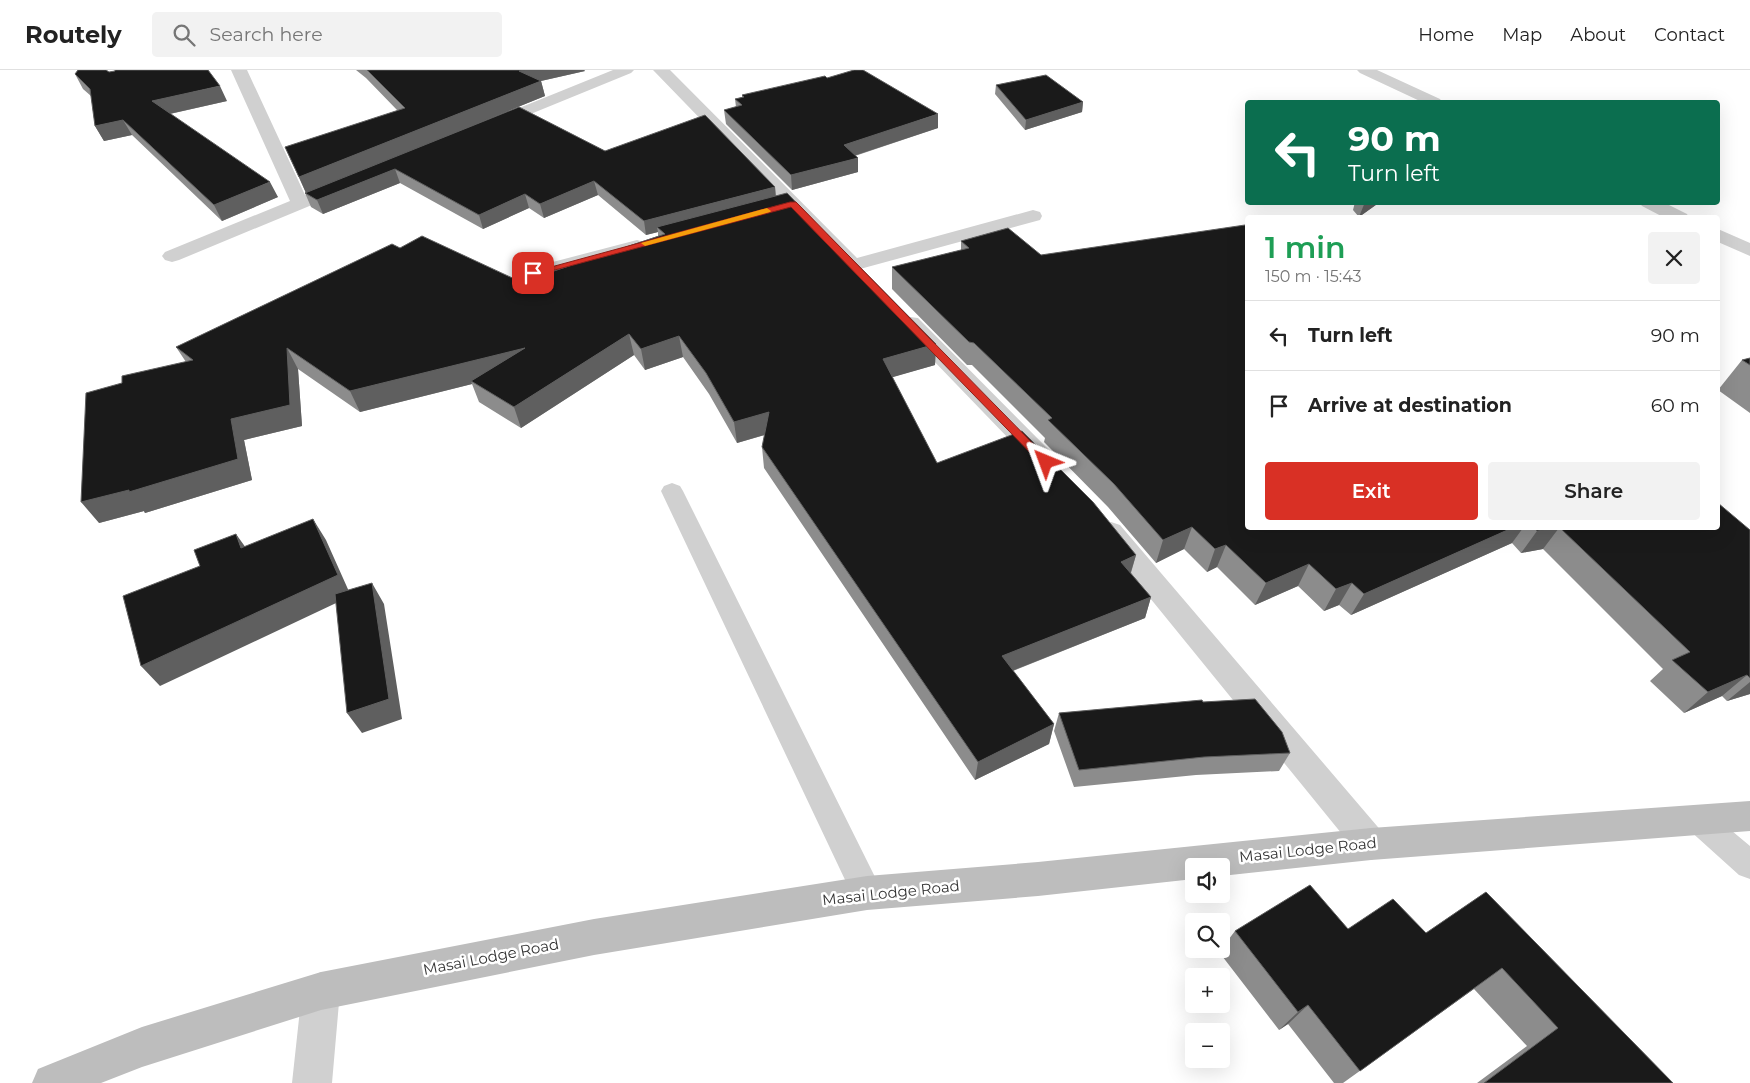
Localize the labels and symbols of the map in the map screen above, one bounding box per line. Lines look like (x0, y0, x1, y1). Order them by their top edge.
pin (512, 252, 554, 294)
position arrow (1019, 435, 1071, 487)
street label: Masai Lodge Road (1238, 833, 1378, 866)
street label: Masai Lodge Road (821, 876, 961, 909)
street label: Masai Lodge Road (421, 934, 560, 979)

